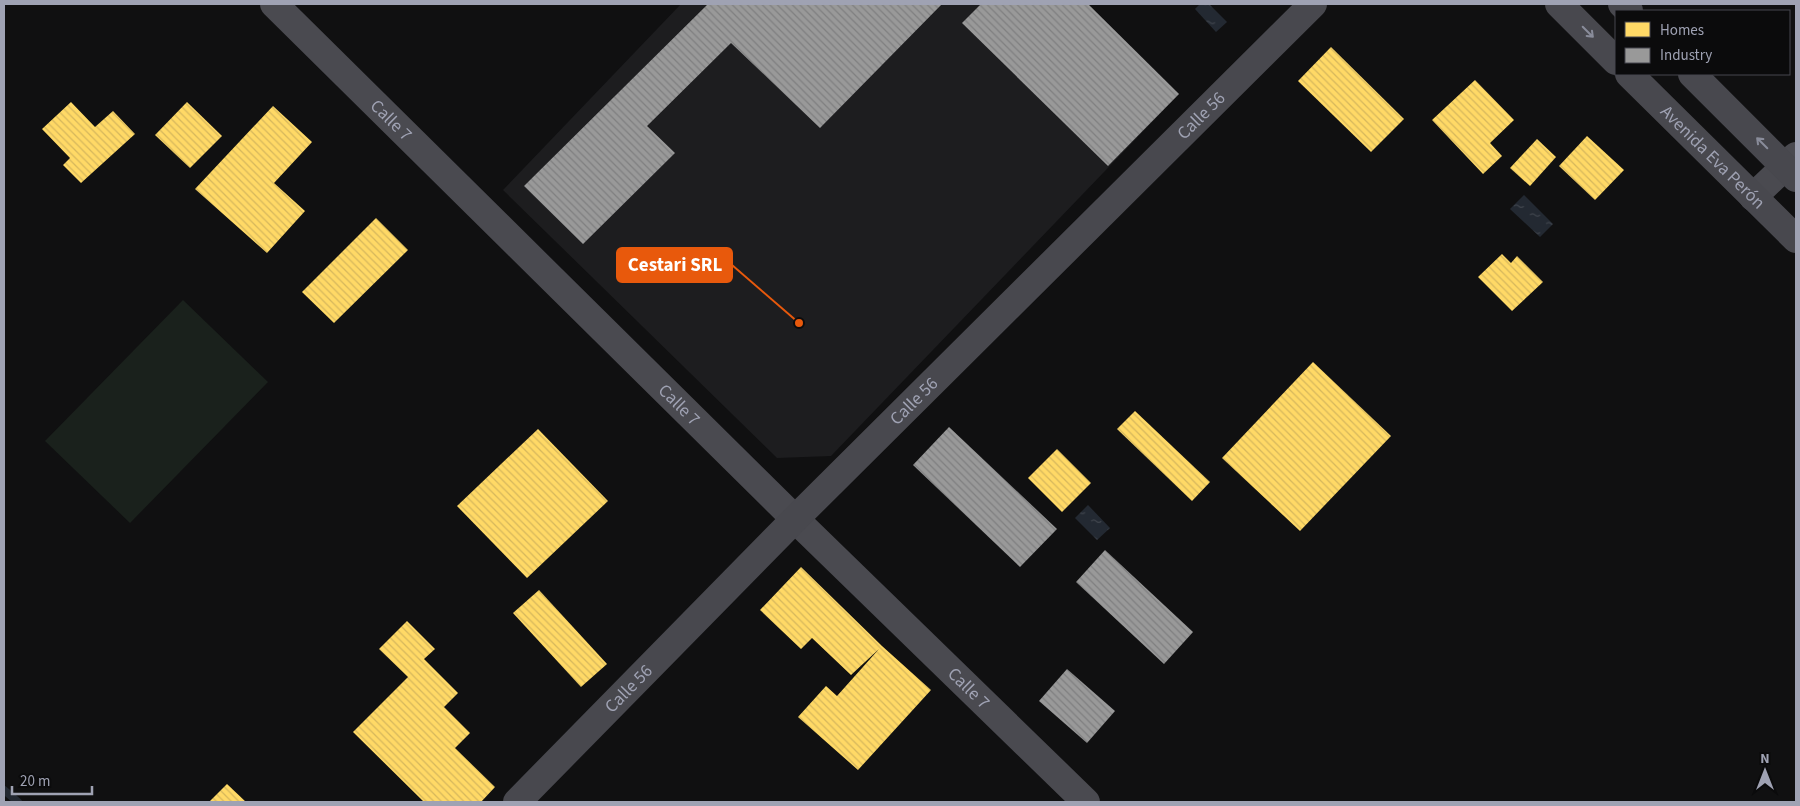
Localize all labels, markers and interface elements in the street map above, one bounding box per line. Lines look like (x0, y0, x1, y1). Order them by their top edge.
legend (1615, 10, 1790, 75)
text: Homes (1660, 20, 1704, 41)
one-way arrow (1581, 26, 1594, 38)
text: Industry (1660, 45, 1712, 66)
street label: Calle 56 (1171, 86, 1231, 145)
street label: Calle 7 (365, 94, 418, 147)
street label: Avenida Eva Perón (1655, 99, 1771, 214)
one-way arrow (1756, 137, 1768, 149)
callout: Cestari SRL (617, 248, 732, 282)
text: Cestari SRL (628, 252, 722, 279)
street label: Calle 56 (884, 371, 943, 431)
street label: Calle 7 (653, 378, 706, 431)
street label: Calle 56 (599, 659, 658, 718)
street label: Calle 7 (942, 662, 995, 714)
north arrow (1740, 746, 1790, 796)
text: N (1760, 749, 1770, 769)
scale bar (12, 764, 92, 796)
text: 20 m (20, 771, 50, 792)

